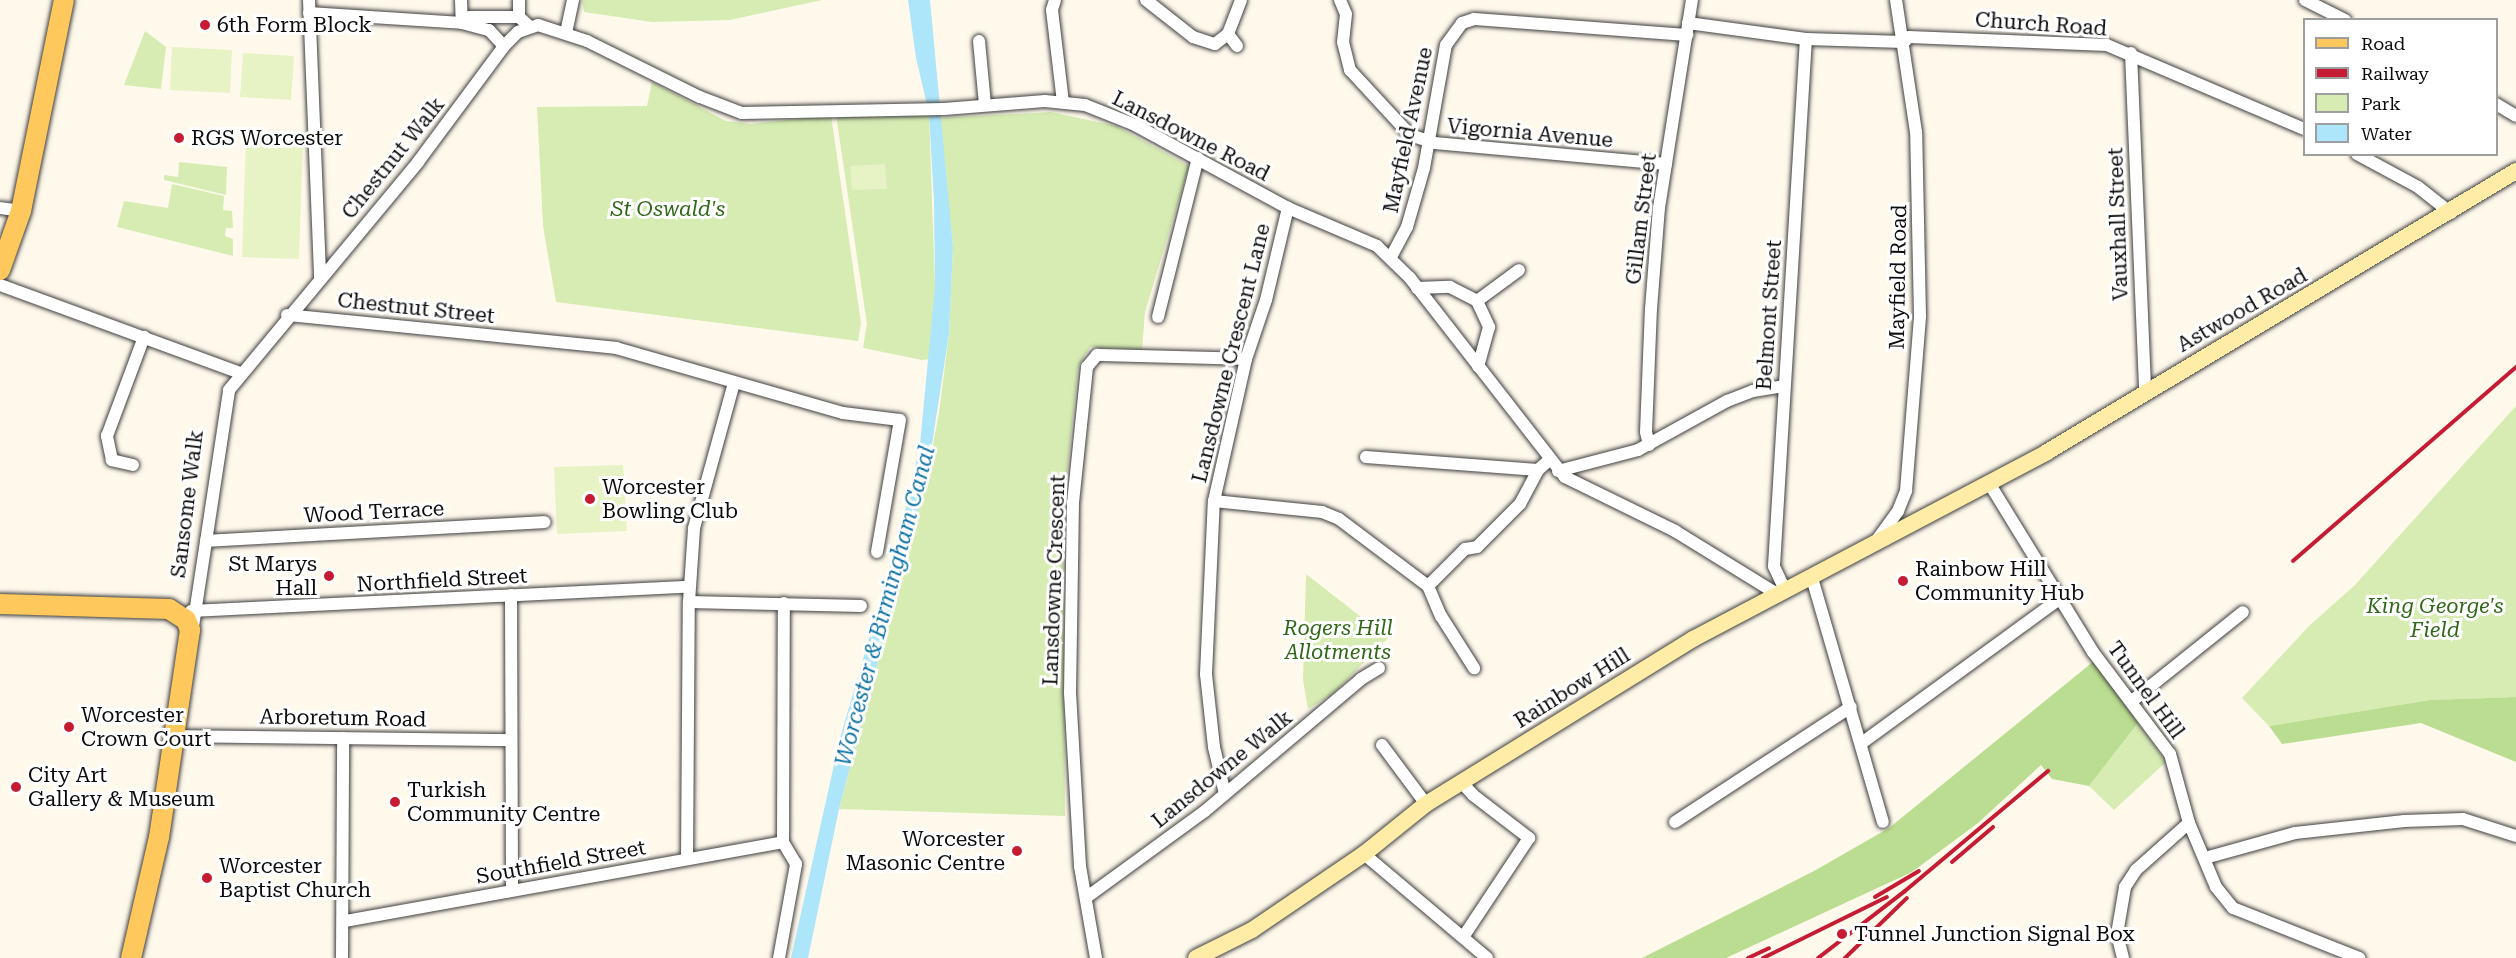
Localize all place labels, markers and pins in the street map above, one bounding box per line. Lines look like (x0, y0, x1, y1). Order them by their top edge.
place label: 6th Form Block (217, 12, 372, 38)
marker: 6th Form Block (198, 18, 212, 32)
place label: RGS Worcester (191, 125, 343, 151)
marker: RGS Worcester (172, 131, 186, 145)
place label: Worcester Bowling Club (602, 474, 738, 524)
marker: Worcester Bowling Club (583, 492, 597, 506)
place label: St Marys Hall (228, 551, 317, 601)
place label: Rainbow Hill Community Hub (1915, 556, 2084, 606)
marker: St Marys Hall (322, 569, 336, 583)
marker: Rainbow Hill Community Hub (1896, 574, 1910, 588)
place label: Worcester Crown Court (81, 702, 211, 752)
marker: Worcester Crown Court (62, 720, 76, 734)
place label: City Art Gallery & Museum (28, 762, 215, 812)
place label: Turkish Community Centre (407, 777, 600, 827)
marker: City Art Gallery & Museum (9, 780, 23, 794)
marker: Turkish Community Centre (388, 795, 402, 809)
place label: Worcester Masonic Centre (846, 826, 1005, 876)
marker: Worcester Masonic Centre (1010, 844, 1024, 858)
place label: Worcester Baptist Church (219, 853, 371, 903)
marker: Worcester Baptist Church (200, 871, 214, 885)
place label: Tunnel Junction Signal Box (1854, 921, 2135, 947)
marker: Tunnel Junction Signal Box (1835, 927, 1849, 941)

